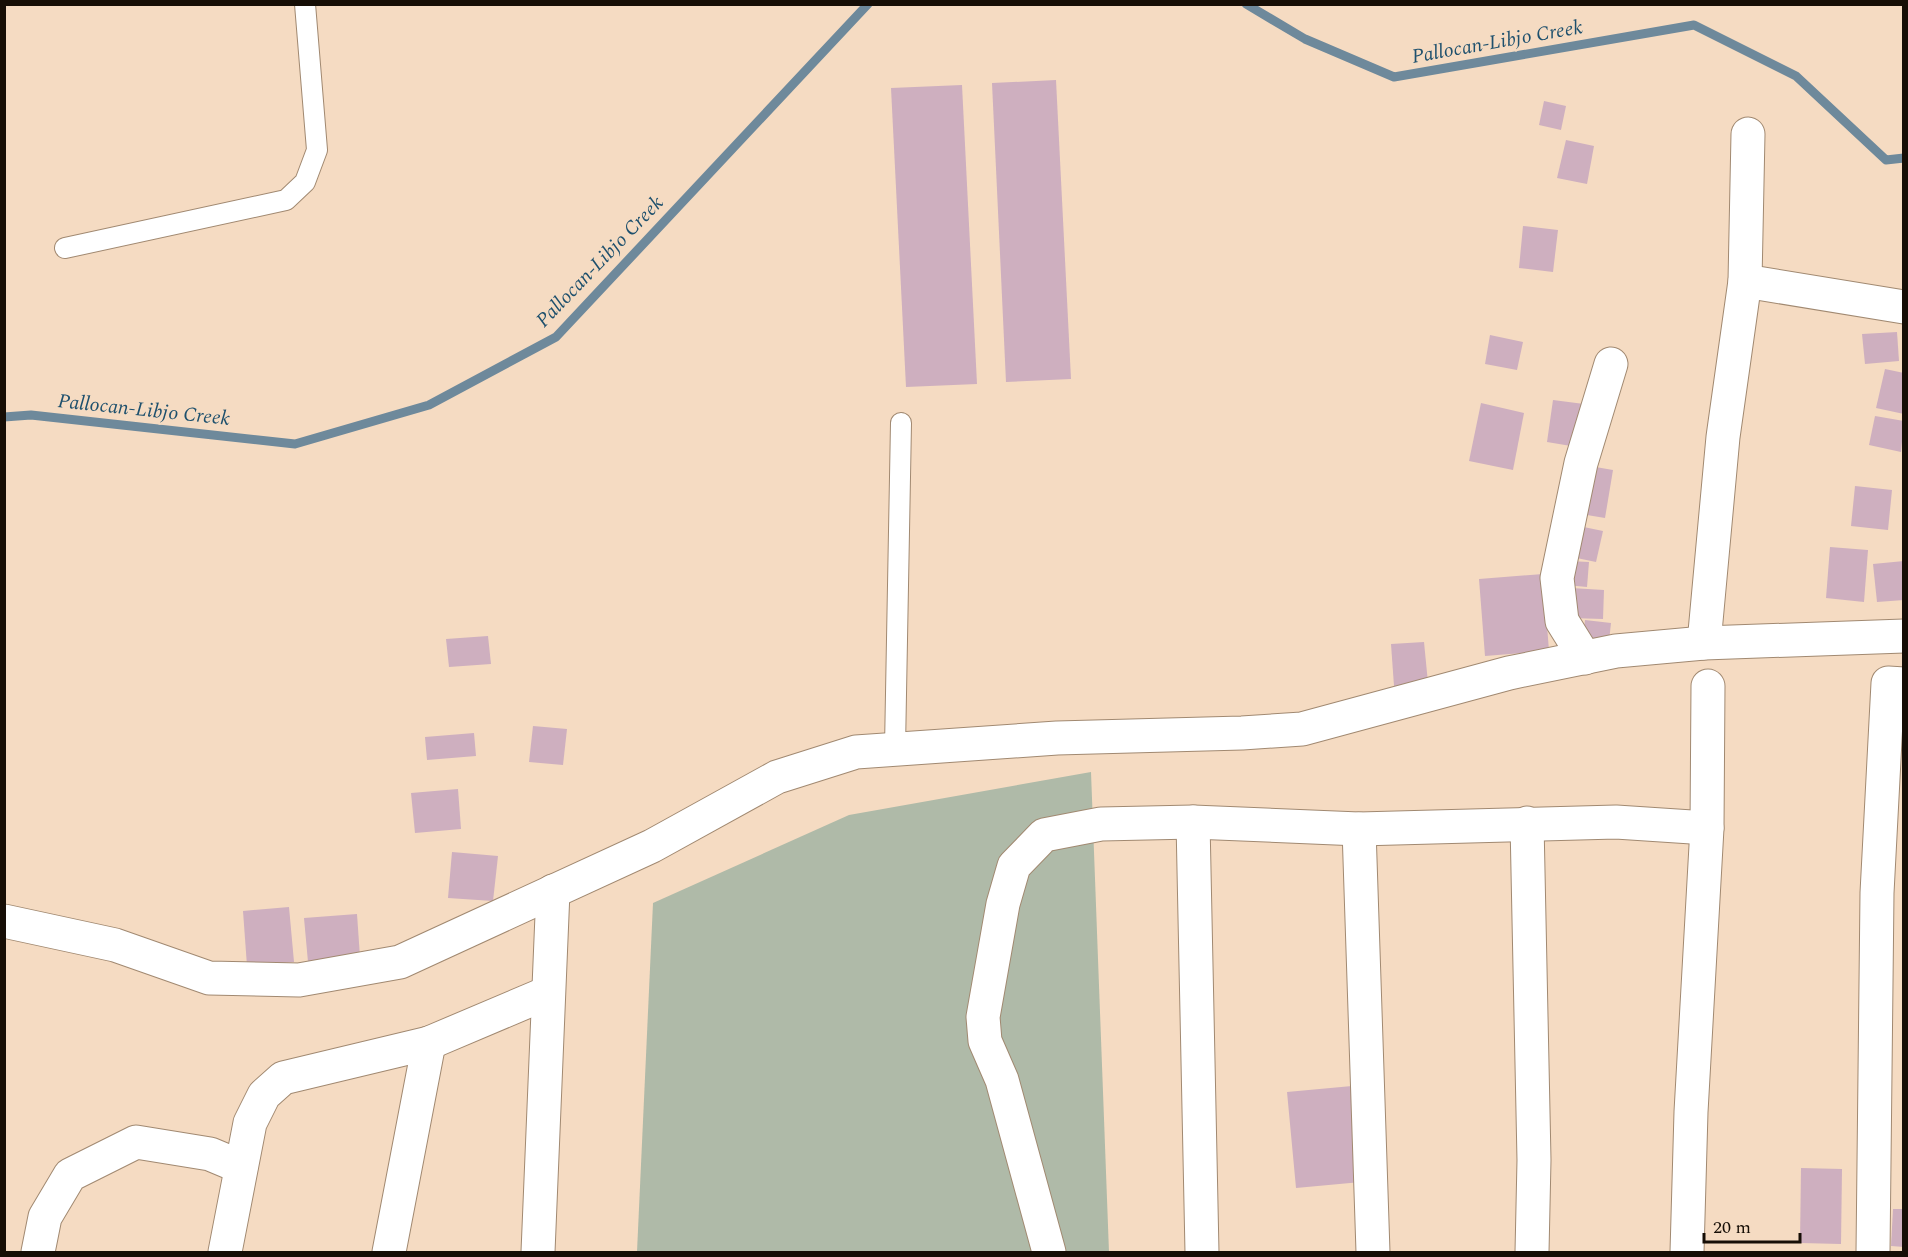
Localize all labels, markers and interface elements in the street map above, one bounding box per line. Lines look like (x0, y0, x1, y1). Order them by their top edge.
water label: Pallocan-Libjo Creek (1409, 12, 1586, 72)
water label: Pallocan-Libjo Creek (529, 189, 671, 334)
water label: Pallocan-Libjo Creek (56, 386, 232, 434)
scale bar (1704, 1206, 1800, 1244)
text: 20 m (1713, 1214, 1751, 1241)

